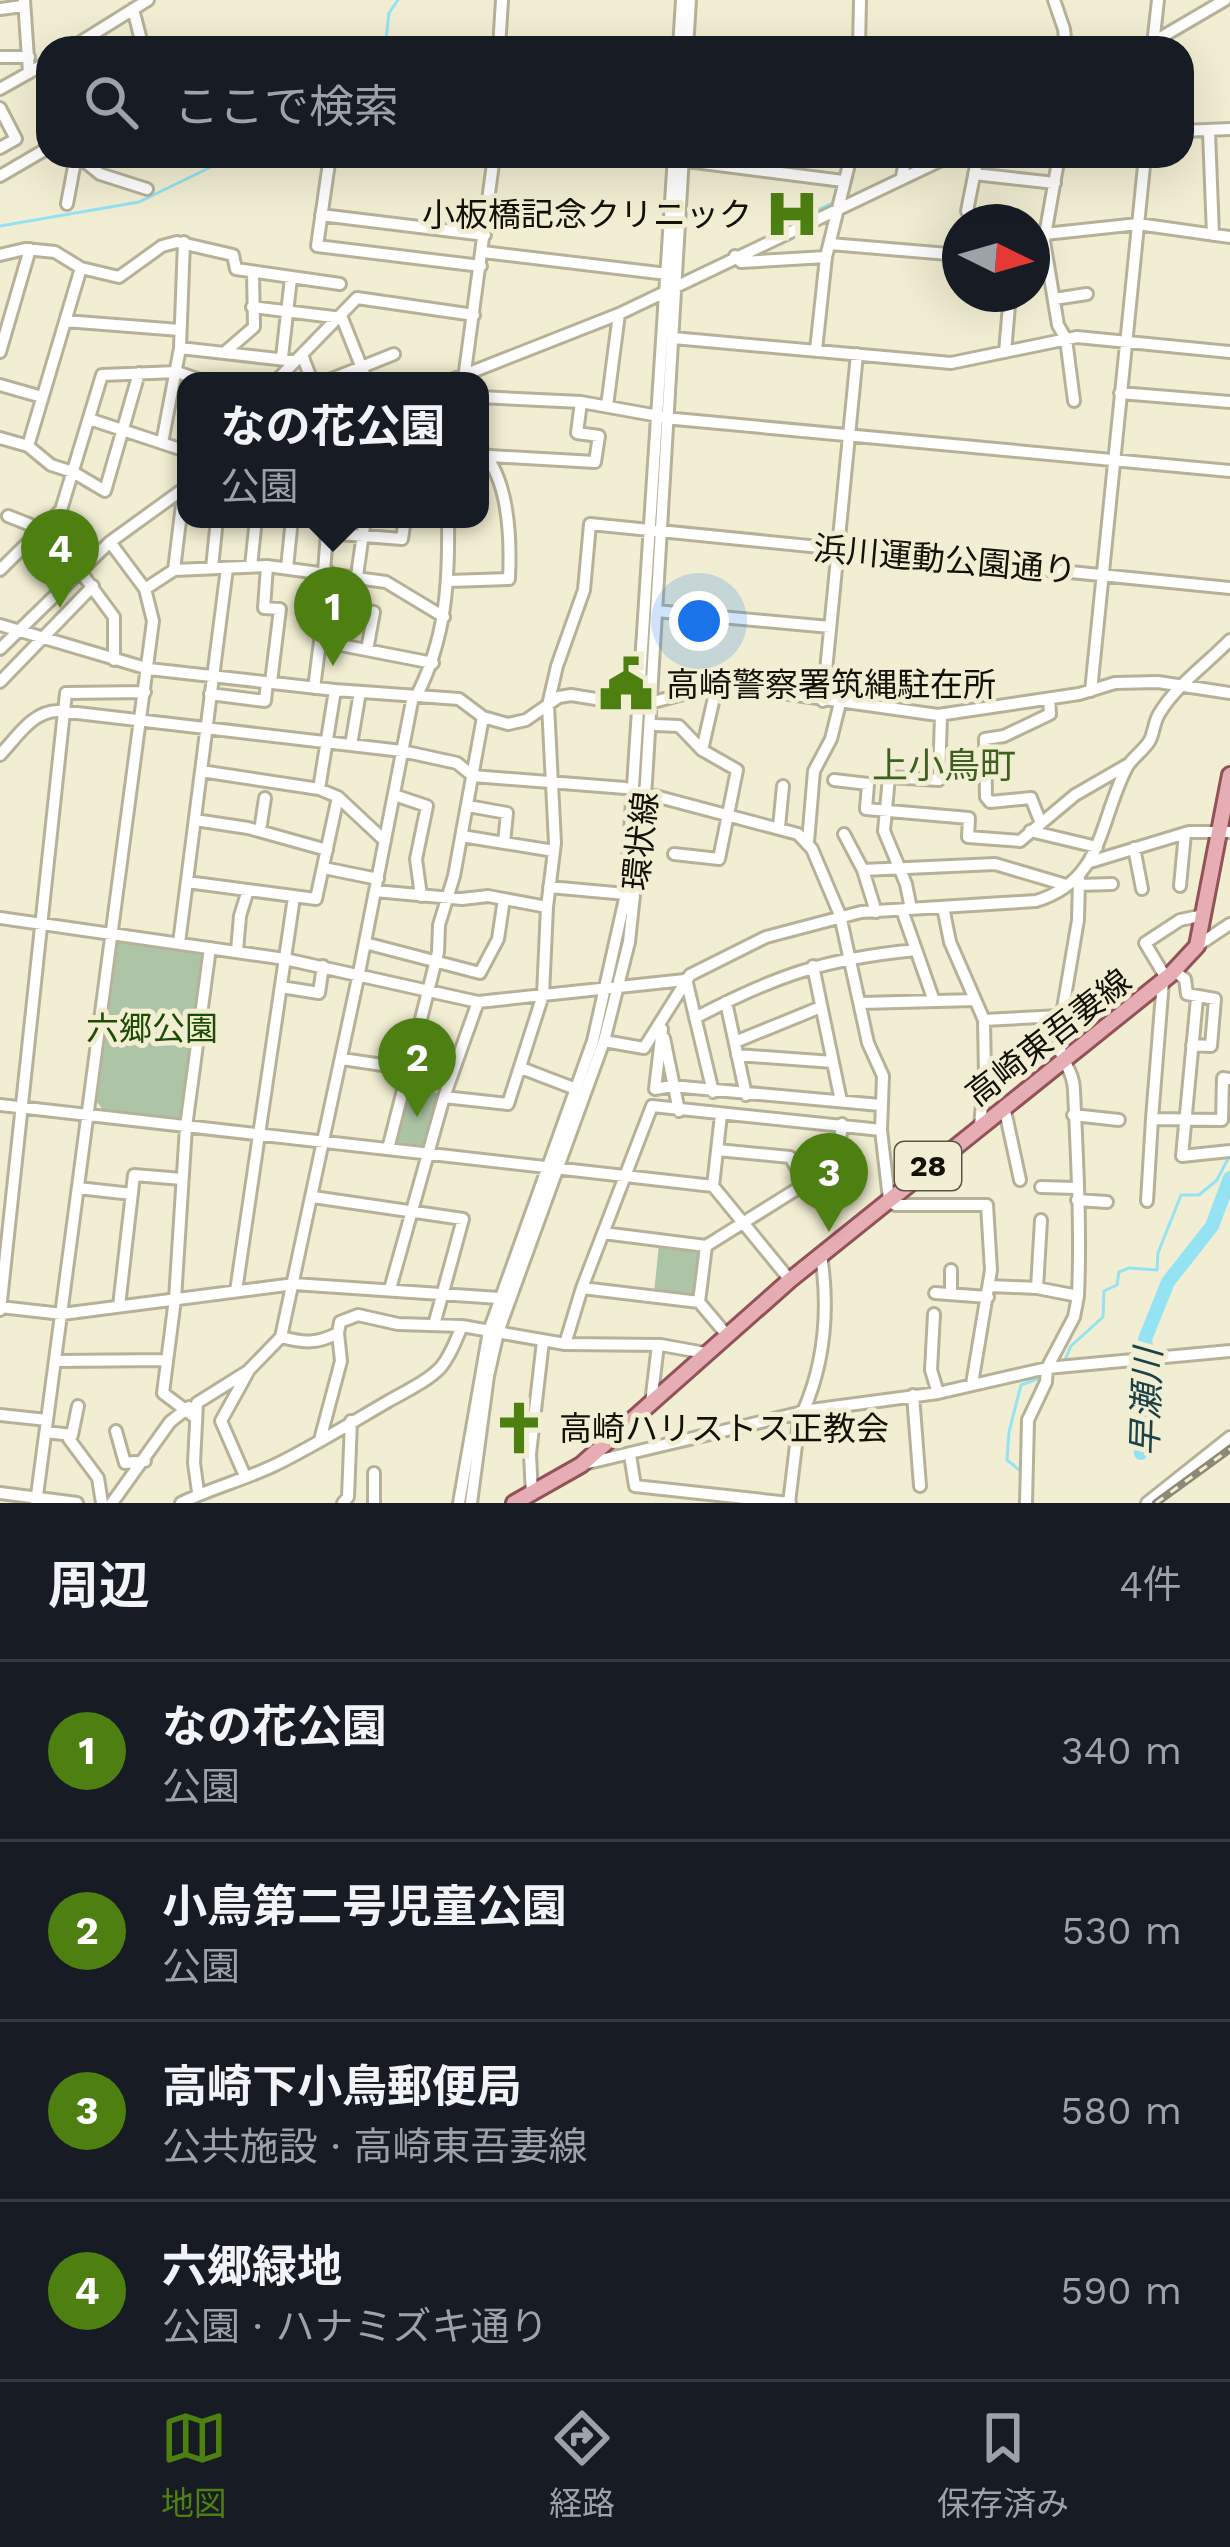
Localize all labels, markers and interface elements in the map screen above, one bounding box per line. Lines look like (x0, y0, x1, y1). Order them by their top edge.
search box (36, 36, 1194, 168)
icon: search (78, 69, 144, 135)
text: ここで検索 (174, 80, 399, 133)
hospital icon: 小板橋記念クリニック (763, 185, 821, 243)
place label: 小板橋記念クリニック (422, 195, 752, 234)
north arrow (942, 204, 1050, 312)
popup (177, 372, 489, 528)
text: なの花公園 (220, 400, 446, 453)
text: 公園 (220, 464, 299, 509)
pin: 4 (21, 509, 99, 608)
street label: 浜川運動公園通り (812, 529, 1078, 590)
pin: 1 (294, 567, 372, 666)
your location (669, 591, 729, 651)
public building icon: 高崎警察署筑縄駐在所 (597, 655, 655, 713)
place label: 高崎警察署筑縄駐在所 (666, 665, 996, 704)
district label: 上小鳥町 (872, 745, 1016, 787)
street label: 環状線 (616, 790, 665, 892)
street label: 高崎東吾妻線 (958, 961, 1138, 1114)
park label: 六郷公園 (86, 1009, 218, 1048)
pin: 2 (378, 1018, 456, 1117)
pin: 3 (790, 1133, 868, 1232)
road number: 28 (895, 1142, 961, 1190)
water label: 早瀬川 (1124, 1343, 1170, 1457)
church icon: 高崎ハリストス正教会 (490, 1399, 548, 1457)
place label: 高崎ハリストス正教会 (559, 1409, 889, 1448)
text: 周辺 (48, 1556, 150, 1615)
text: 4件 (1119, 1562, 1182, 1607)
text: なの花公園 (162, 1700, 387, 1753)
text: 1 (79, 1728, 95, 1773)
text: 340 m (1061, 1728, 1182, 1773)
text: 公園 (162, 1764, 240, 1809)
text: 小鳥第二号児童公園 (162, 1880, 567, 1933)
text: 2 (75, 1908, 99, 1953)
text: 530 m (1062, 1908, 1182, 1953)
text: 公園 (162, 1944, 240, 1989)
text: 高崎下小鳥郵便局 (162, 2060, 522, 2113)
text: 3 (75, 2088, 99, 2133)
text: 580 m (1061, 2088, 1182, 2133)
text: 公共施設 · 高崎東吾妻線 (162, 2124, 587, 2169)
text: 六郷緑地 (162, 2240, 342, 2293)
text: 4 (74, 2268, 100, 2313)
text: 590 m (1061, 2268, 1182, 2313)
text: 公園 · ハナミズキ通り (162, 2304, 548, 2349)
tab: 地図 (161, 2405, 227, 2525)
tab: 経路 (549, 2405, 615, 2525)
tab: 保存済み (937, 2405, 1069, 2525)

